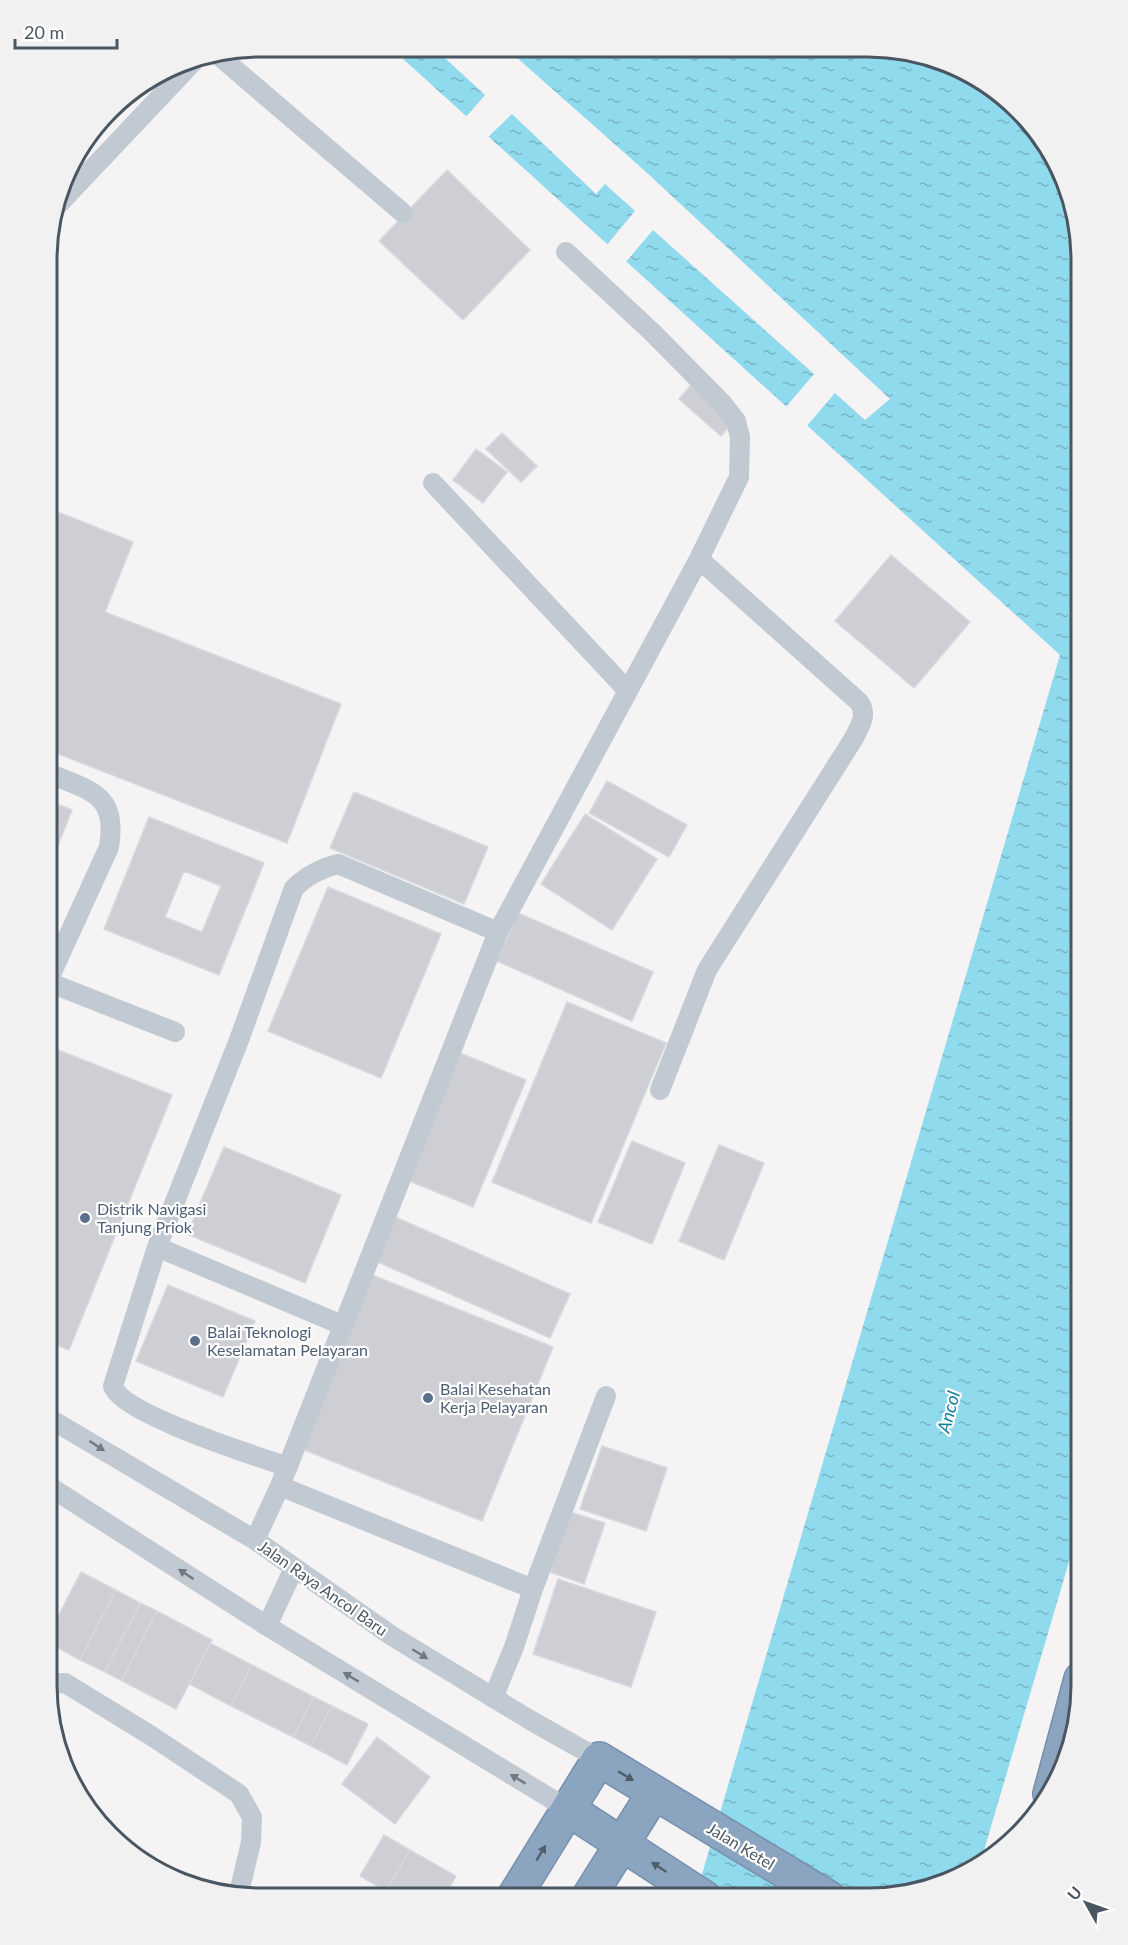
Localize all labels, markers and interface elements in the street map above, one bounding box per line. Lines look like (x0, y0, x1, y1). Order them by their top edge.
scale bar (15, 12, 117, 50)
text: 20 m (24, 21, 64, 43)
place label: Distrik Navigasi Tanjung Priok (97, 1199, 206, 1236)
marker: Distrik Navigasi Tanjung Priok (78, 1211, 92, 1225)
place label: Balai Teknologi Keselamatan Pelayaran (207, 1322, 368, 1359)
marker: Balai Teknologi Keselamatan Pelayaran (188, 1334, 202, 1348)
place label: Balai Kesehatan Kerja Pelayaran (440, 1379, 551, 1416)
water label: Ancol (932, 1388, 964, 1436)
marker: Balai Kesehatan Kerja Pelayaran (421, 1391, 435, 1405)
one-way arrow (89, 1441, 106, 1452)
street label: Jalan Raya Ancol Baru (255, 1536, 392, 1639)
one-way arrow (178, 1568, 194, 1579)
one-way arrow (412, 1648, 428, 1659)
one-way arrow (343, 1672, 359, 1683)
one-way arrow (618, 1770, 634, 1781)
one-way arrow (510, 1773, 526, 1784)
street label: Jalan Ketel (704, 1818, 778, 1873)
one-way arrow (536, 1844, 546, 1861)
one-way arrow (650, 1862, 667, 1873)
north arrow (1056, 1873, 1116, 1933)
text: U (1063, 1882, 1085, 1904)

